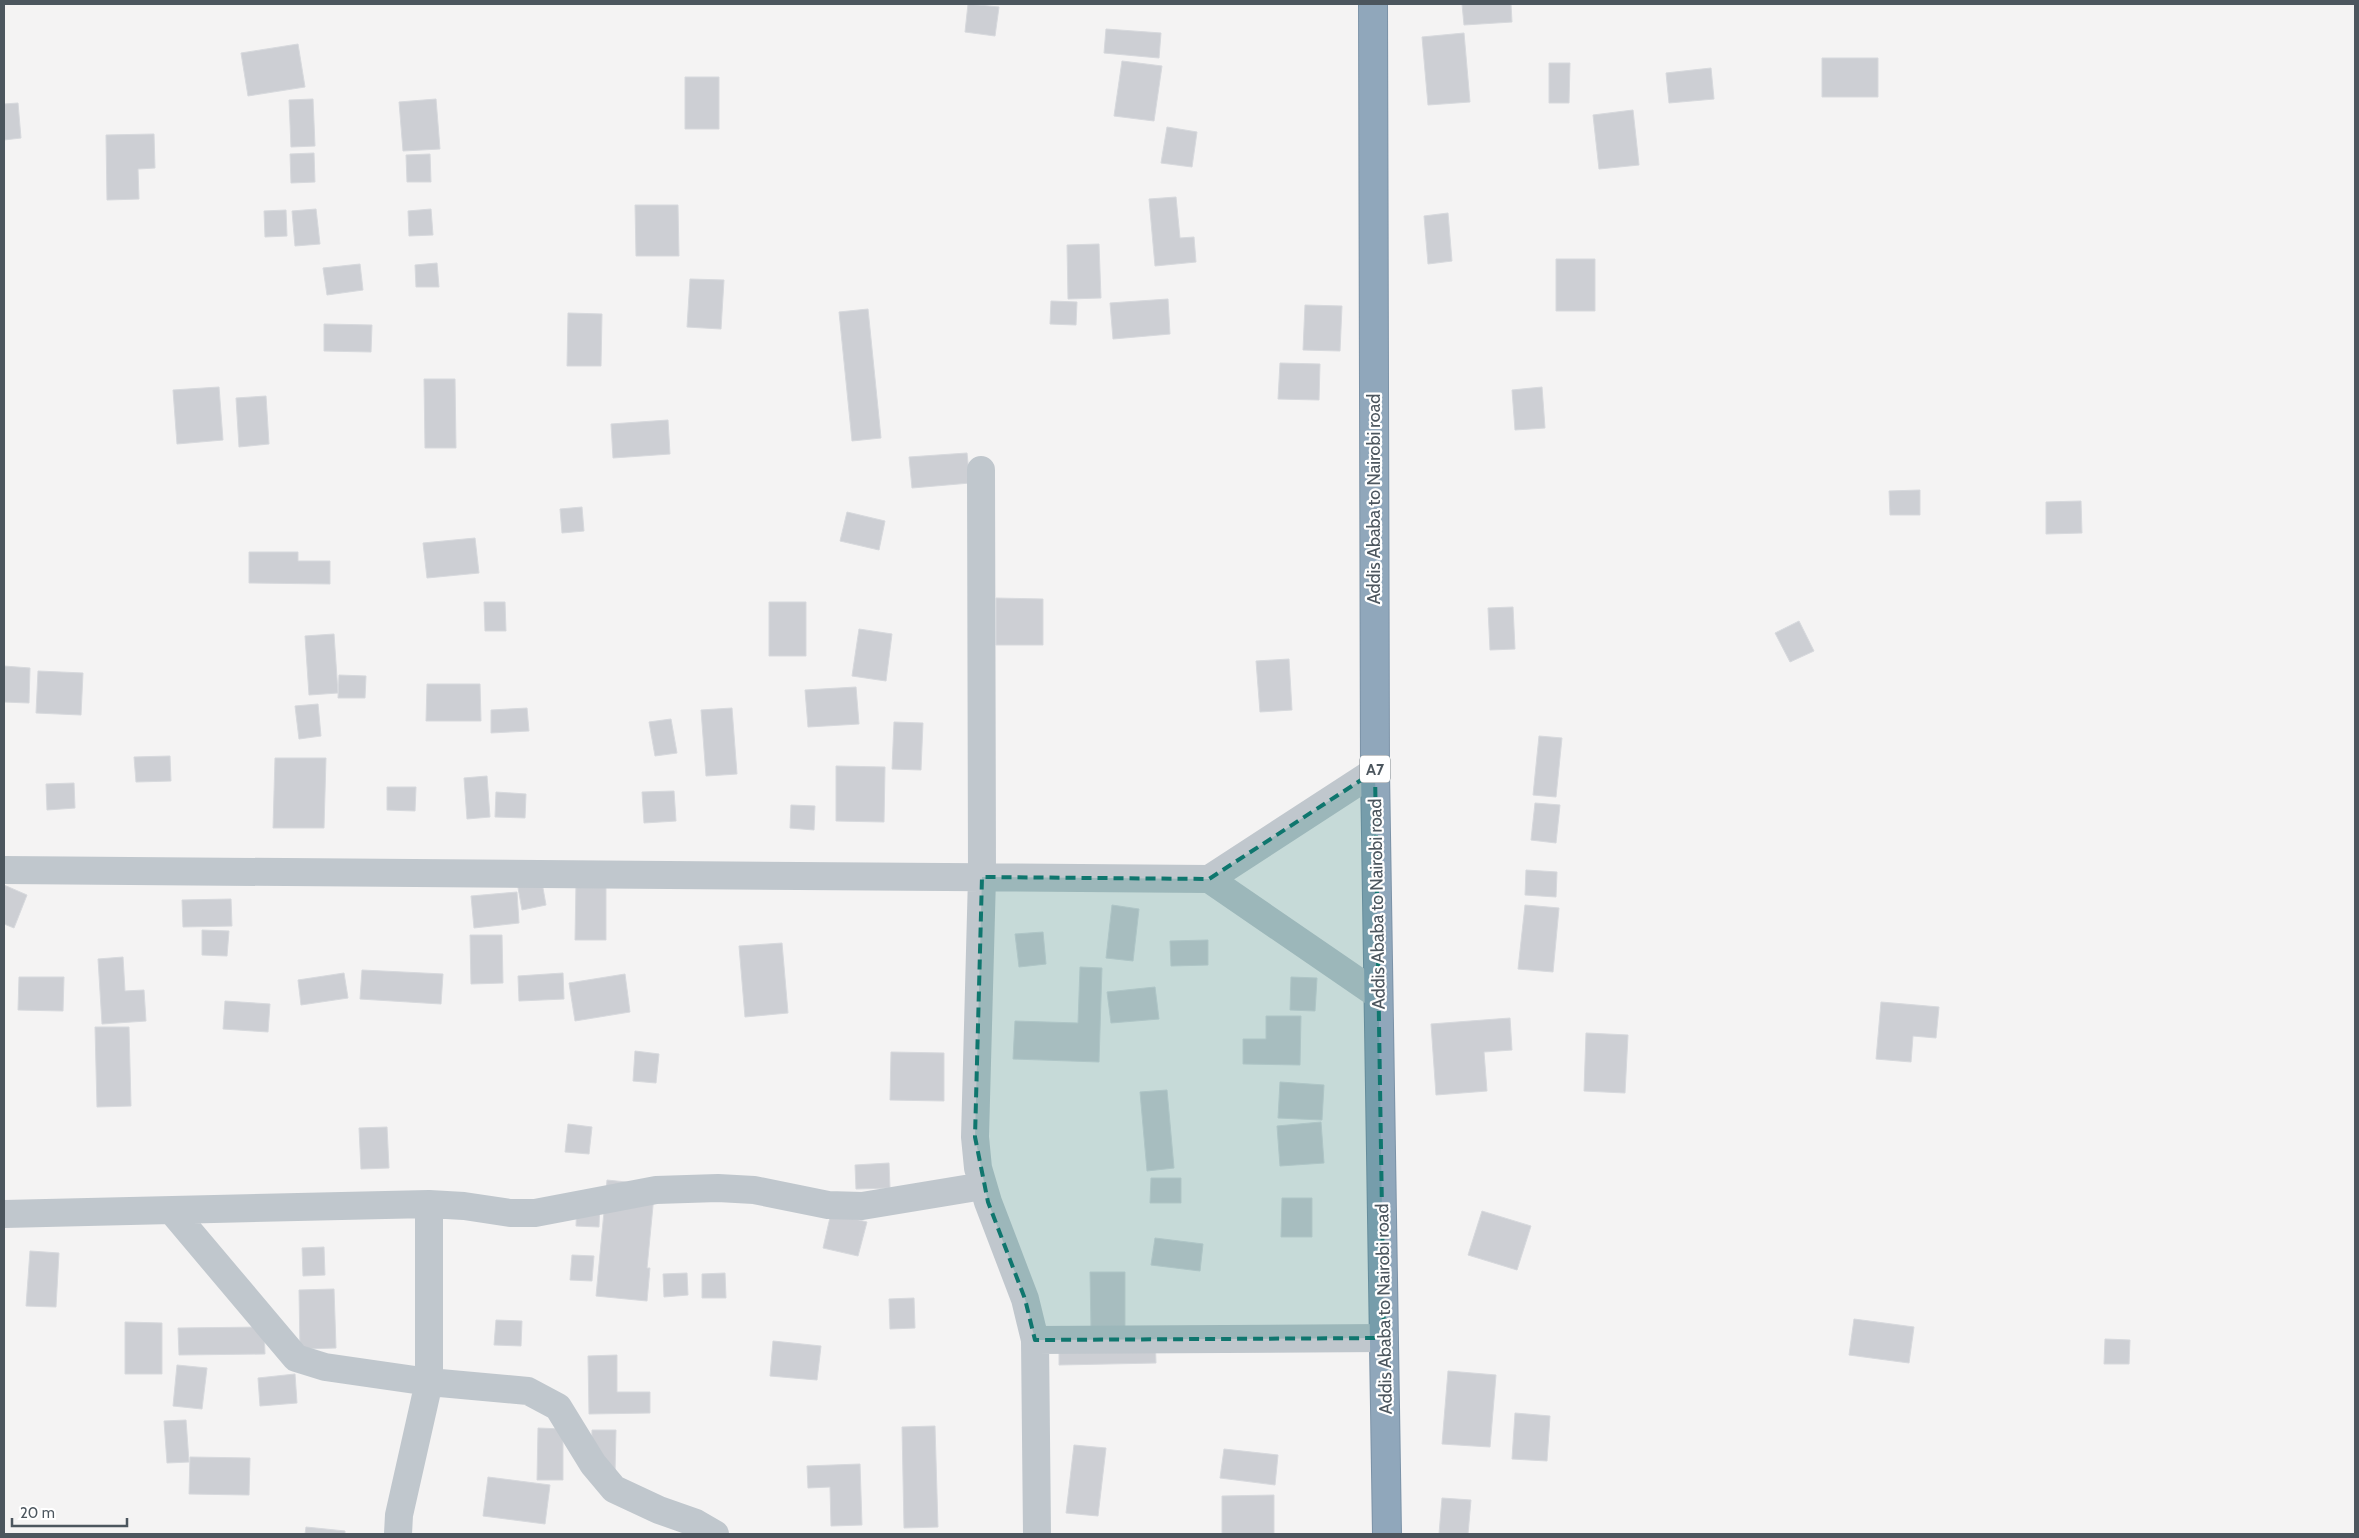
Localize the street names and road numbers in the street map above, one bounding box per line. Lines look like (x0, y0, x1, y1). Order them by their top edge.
street label: Addis Ababa to Nairobi road (1363, 394, 1385, 604)
road number: A7 (1360, 756, 1390, 782)
street label: Addis Ababa to Nairobi road (1364, 798, 1390, 1010)
street label: Addis Ababa to Nairobi road (1371, 1203, 1397, 1415)

